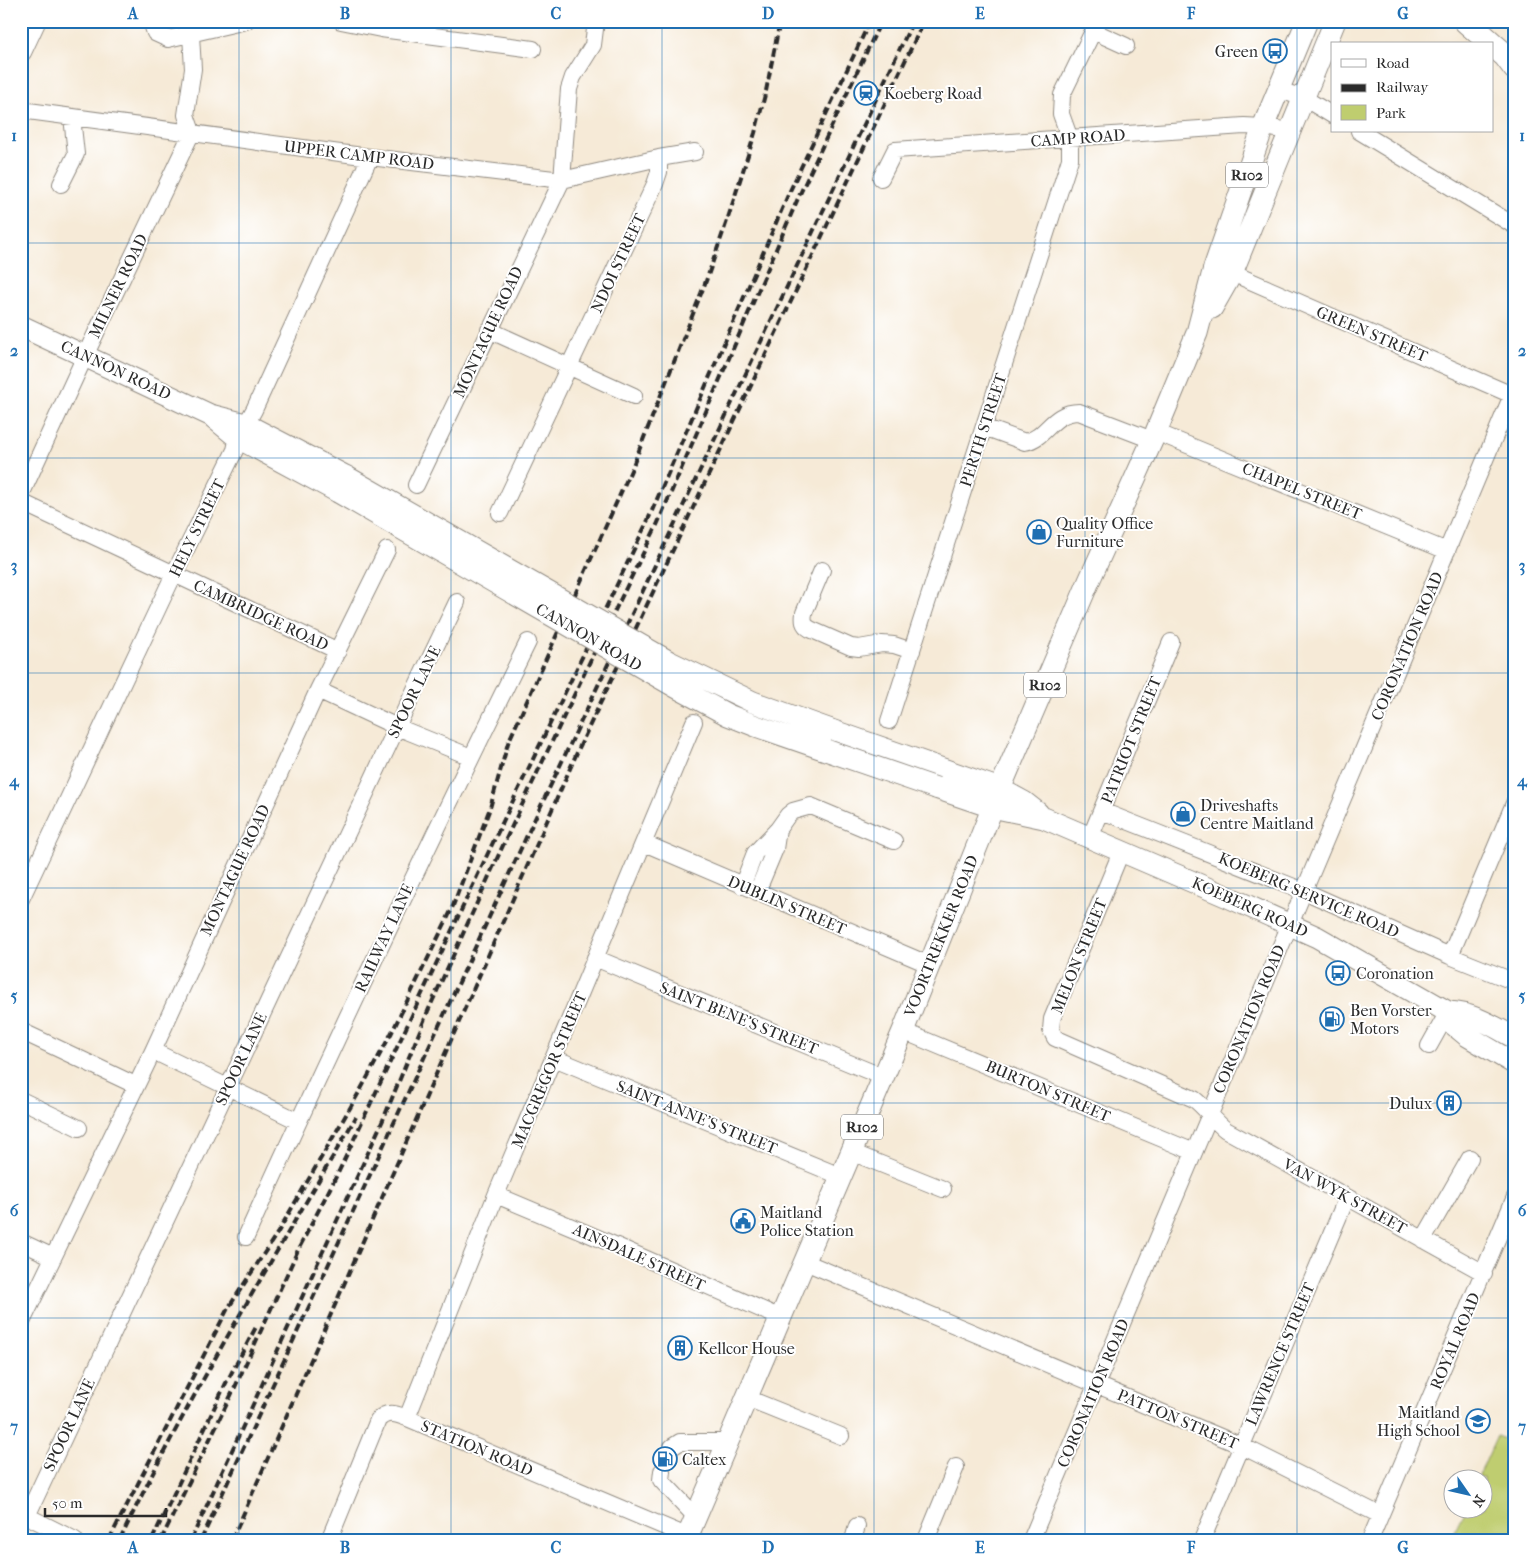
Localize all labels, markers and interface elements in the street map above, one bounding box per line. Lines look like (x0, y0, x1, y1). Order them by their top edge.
text: A (127, 4, 139, 23)
text: B (340, 4, 350, 23)
text: C (551, 4, 562, 23)
text: D (762, 4, 774, 23)
text: E (975, 4, 985, 23)
text: F (1186, 4, 1196, 23)
text: G (1397, 4, 1409, 23)
bus stop icon: Green (1262, 38, 1288, 64)
place label: Green (1215, 42, 1259, 61)
legend (1331, 42, 1494, 132)
text: Road (1376, 54, 1410, 72)
text: Railway (1376, 78, 1429, 96)
station icon: Koeberg Road (853, 80, 879, 106)
place label: Koeberg Road (884, 84, 982, 103)
text: Park (1376, 104, 1406, 122)
street label: CAMP ROAD (1030, 125, 1126, 151)
text: 1 (11, 126, 17, 145)
text: 1 (1519, 126, 1525, 145)
street label: UPPER CAMP ROAD (283, 136, 435, 174)
road number: R102 (1226, 162, 1268, 188)
street label: NDOI STREET (587, 210, 649, 316)
street label: MILNER ROAD (85, 231, 151, 341)
street label: MONTAGUE ROAD (449, 263, 527, 401)
street label: GREEN STREET (1314, 302, 1431, 366)
street label: CANNON ROAD (58, 336, 174, 404)
text: 2 (10, 341, 18, 360)
text: 2 (1518, 341, 1526, 360)
street label: PERTH STREET (956, 371, 1010, 489)
street label: CHAPEL STREET (1239, 458, 1365, 524)
street label: HELY STREET (165, 476, 229, 580)
place label: Quality Office Furniture (1056, 514, 1153, 551)
shop icon: Quality Office Furniture (1026, 519, 1052, 545)
text: 3 (11, 556, 17, 576)
text: 3 (1519, 556, 1525, 576)
street label: CORONATION ROAD (1367, 569, 1447, 723)
street label: CAMBRIDGE ROAD (190, 575, 332, 655)
street label: CANNON ROAD (533, 599, 645, 675)
street label: SPOOR LANE (383, 643, 445, 741)
road number: R102 (1024, 672, 1066, 698)
street label: PATRIOT STREET (1097, 674, 1165, 806)
text: 4 (8, 771, 20, 791)
text: 4 (1516, 771, 1528, 791)
place label: Driveshafts Centre Maitland (1200, 796, 1314, 833)
street label: MONTAGUE ROAD (196, 801, 274, 939)
shop icon: Driveshafts Centre Maitland (1170, 801, 1196, 827)
street label: KOEBERG SERVICE ROAD (1216, 848, 1402, 942)
street label: VOORTREKKER ROAD (899, 852, 982, 1021)
street label: DUBLIN STREET (725, 871, 849, 939)
street label: KOEBERG ROAD (1189, 873, 1311, 941)
street label: RAILWAY LANE (351, 880, 418, 995)
street label: MELON STREET (1047, 895, 1111, 1017)
street label: CORONATION ROAD (1209, 942, 1289, 1096)
bus stop icon: Coronation (1325, 960, 1351, 986)
place label: Coronation (1356, 964, 1434, 983)
street label: SAINT BENE'S STREET (657, 977, 821, 1059)
text: 5 (11, 986, 18, 1005)
text: 5 (1519, 986, 1526, 1005)
street label: MACGREGOR STREET (507, 989, 591, 1151)
place label: Ben Vorster Motors (1350, 1001, 1432, 1038)
fuel station icon: Ben Vorster Motors (1319, 1006, 1345, 1032)
street label: SPOOR LANE (211, 1009, 271, 1108)
street label: BURTON STREET (983, 1056, 1113, 1126)
street label: SAINT ANNE'S STREET (614, 1076, 780, 1158)
building icon: Dulux (1436, 1090, 1462, 1116)
place label: Dulux (1389, 1094, 1433, 1113)
road number: R102 (841, 1114, 883, 1140)
street label: VAN WYK STREET (1279, 1154, 1410, 1238)
text: 6 (10, 1201, 19, 1220)
text: 6 (1518, 1201, 1527, 1220)
place label: Maitland Police Station (760, 1203, 854, 1240)
public building icon: Maitland Police Station (730, 1208, 756, 1234)
street label: AINSDALE STREET (569, 1219, 708, 1295)
street label: LAWRENCE STREET (1241, 1280, 1319, 1428)
street label: ROYAL ROAD (1426, 1290, 1484, 1392)
street label: CORONATION ROAD (1053, 1316, 1133, 1470)
building icon: Kellcor House (667, 1335, 693, 1361)
place label: Kellcor House (698, 1339, 795, 1358)
street label: SPOOR LANE (39, 1375, 99, 1474)
street label: PATTON STREET (1114, 1385, 1242, 1453)
place label: Maitland High School (1377, 1403, 1461, 1440)
school or university icon: Maitland High School (1465, 1408, 1491, 1434)
street label: STATION ROAD (418, 1416, 536, 1480)
text: 7 (9, 1417, 18, 1436)
text: 7 (1517, 1417, 1526, 1436)
fuel station icon: Caltex (652, 1446, 678, 1472)
place label: Caltex (682, 1450, 727, 1469)
north arrow (1444, 1468, 1494, 1518)
scale bar (45, 1486, 166, 1518)
text: N (1468, 1492, 1488, 1510)
text: 50 m (52, 1494, 83, 1512)
text: A (127, 1538, 139, 1557)
text: B (340, 1538, 350, 1557)
text: C (551, 1538, 562, 1557)
text: D (762, 1538, 774, 1557)
text: E (975, 1538, 985, 1557)
text: F (1186, 1538, 1196, 1557)
text: G (1397, 1538, 1409, 1557)

